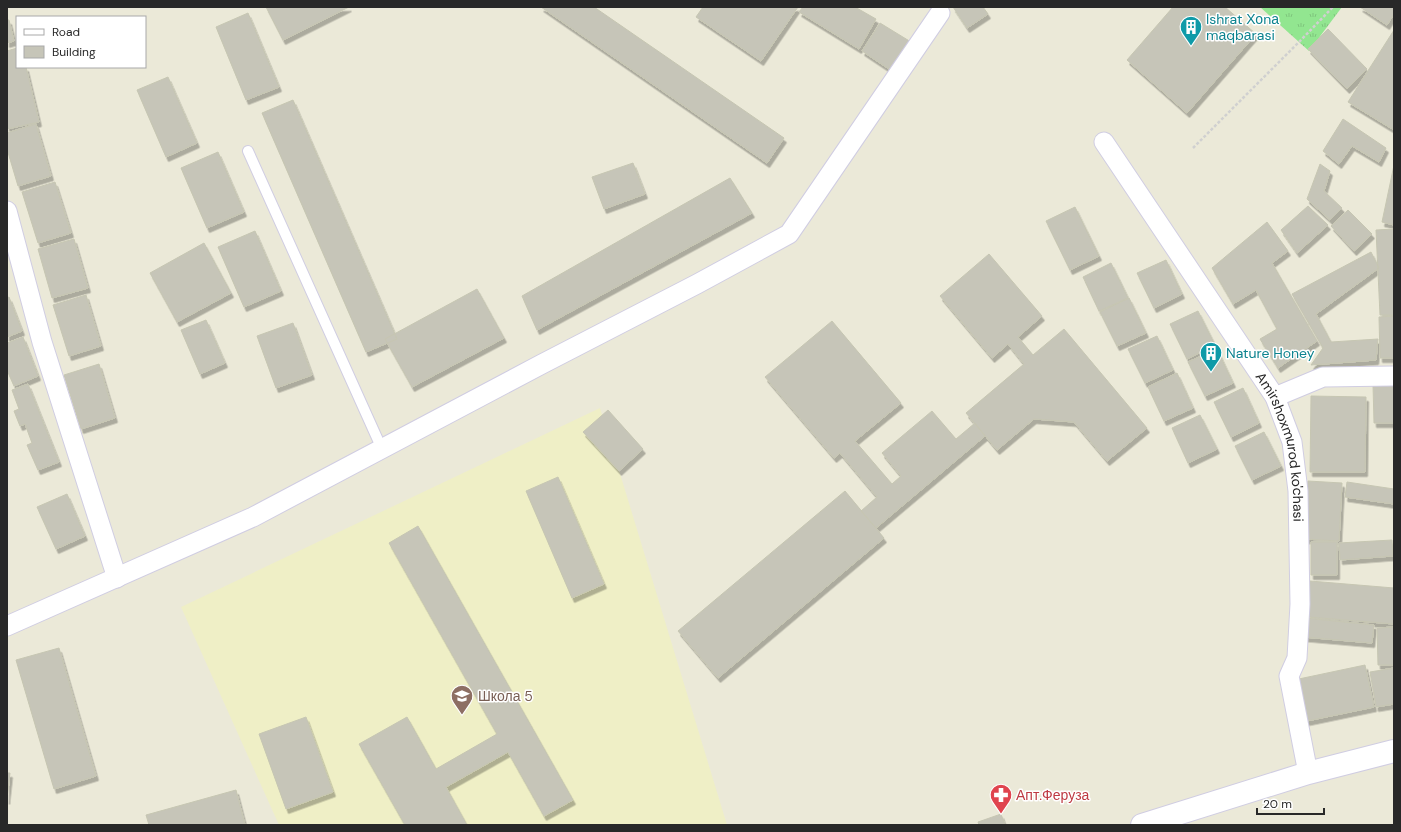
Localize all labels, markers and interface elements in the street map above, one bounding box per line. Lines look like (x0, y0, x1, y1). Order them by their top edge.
place label: Ishrat Хоnа mаqbаrasi (1206, 10, 1279, 44)
building icon: Ishrat Хоnа mаqbаrasi (1178, 14, 1204, 47)
legend (16, 16, 146, 68)
text: Road (52, 24, 80, 40)
text: Building (52, 44, 96, 60)
building icon: Nature Honey (1198, 340, 1224, 373)
place label: Nature Honey (1226, 344, 1315, 362)
street label: Amirshoxmurod ko'chasi (1252, 368, 1308, 522)
school or university icon: Школа 5 (449, 683, 475, 716)
place label: Школа 5 (478, 687, 533, 705)
pharmacy icon: Апт.Феруза (988, 782, 1014, 815)
place label: Апт.Феруза (1016, 786, 1090, 804)
scale bar (1257, 790, 1324, 816)
text: 20 m (1263, 796, 1292, 812)

